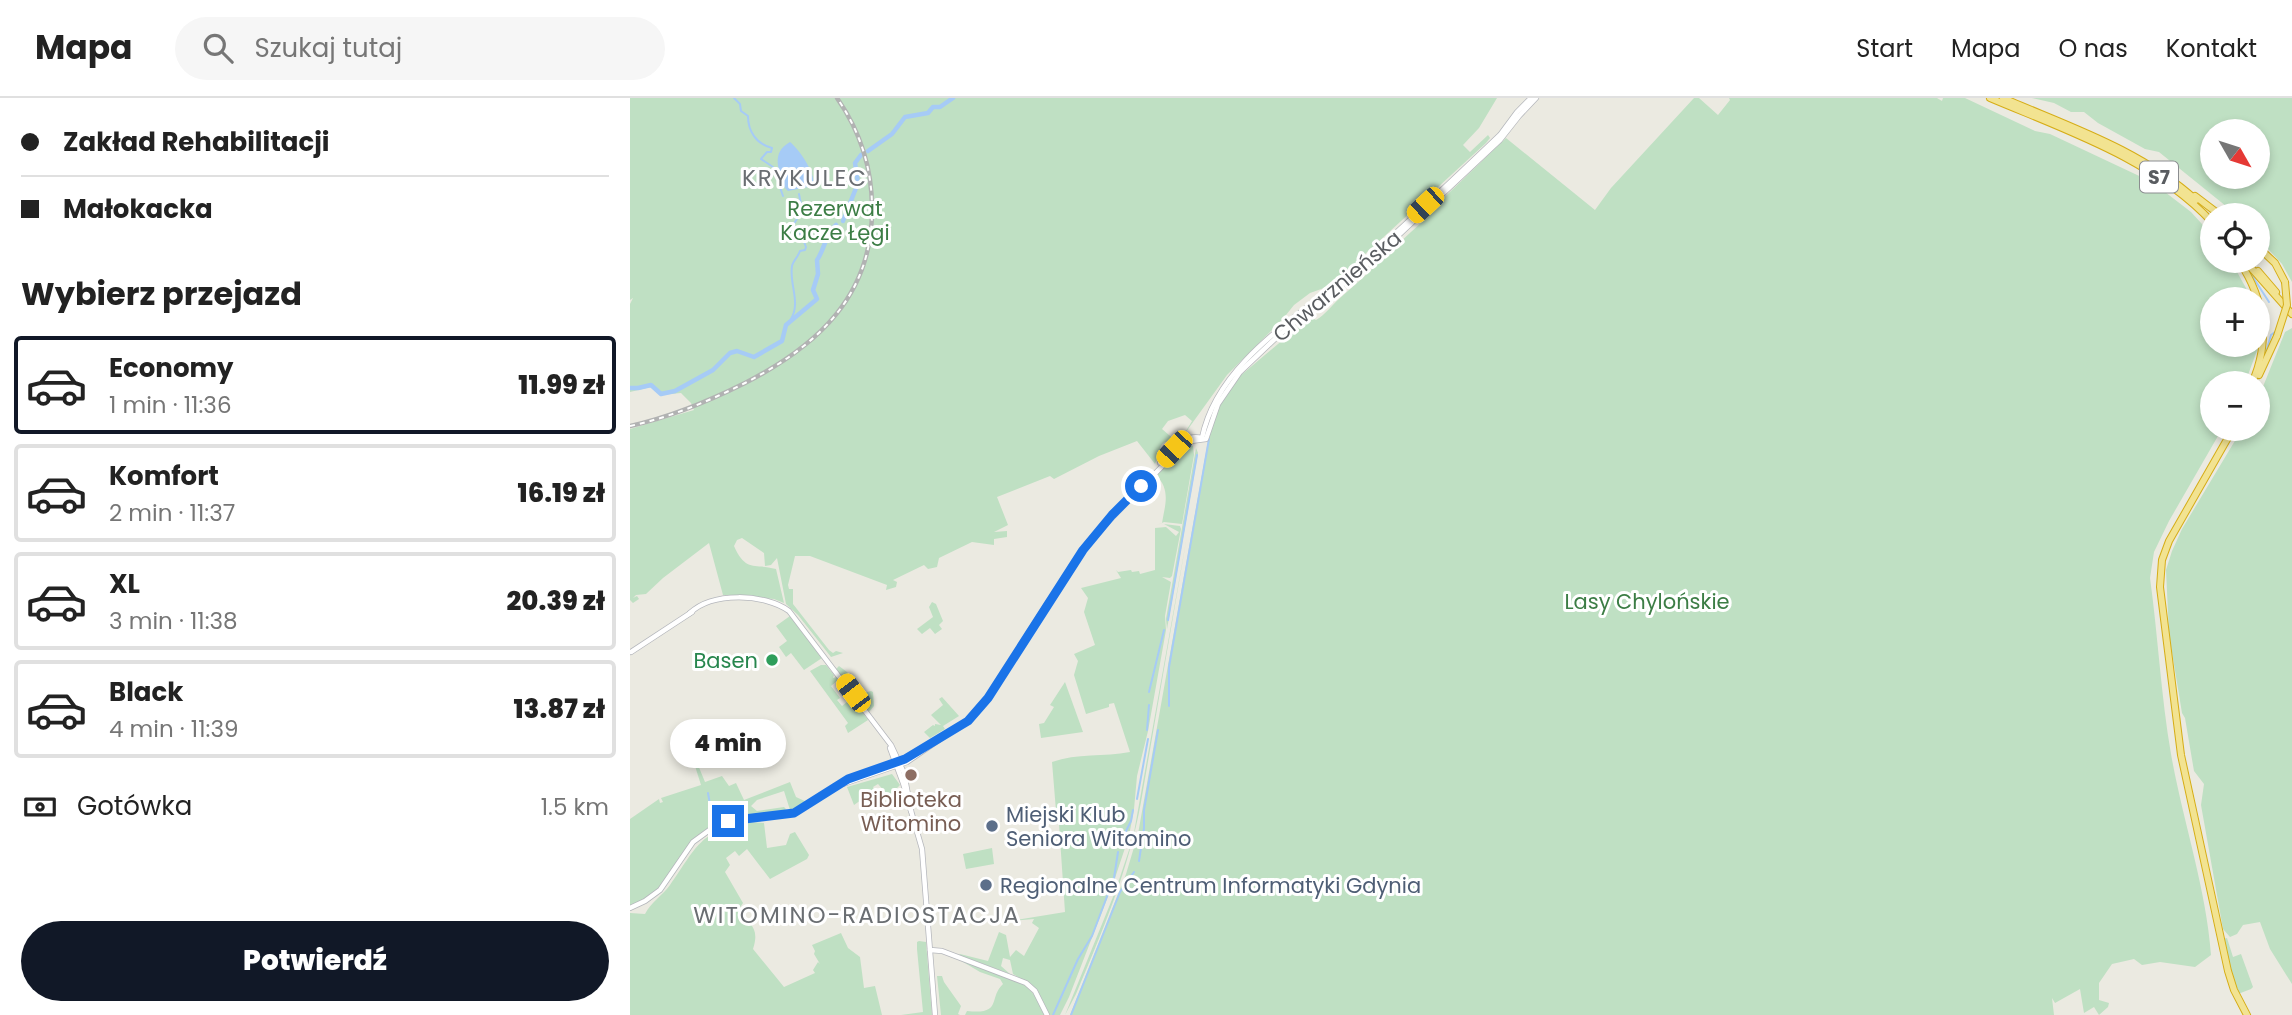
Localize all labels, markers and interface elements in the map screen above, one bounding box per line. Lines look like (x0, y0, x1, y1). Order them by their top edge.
search box (175, 17, 665, 80)
text: Mapa (35, 24, 133, 71)
icon: search (199, 29, 237, 67)
text: Szukaj tutaj (255, 30, 402, 66)
text: Start (1856, 32, 1913, 65)
text: Mapa (1951, 32, 2020, 65)
text: O nas (2058, 32, 2128, 65)
text: Kontakt (2166, 32, 2257, 65)
north arrow (2200, 119, 2270, 189)
map controls (2200, 119, 2270, 441)
text: Zakład Rehabilitacji (63, 124, 329, 160)
district label: KRYKULEC (742, 162, 868, 194)
road number: S7 (2140, 162, 2178, 192)
car (1403, 183, 1448, 227)
text: Małokacka (63, 191, 213, 227)
park label: Rezerwat Kacze Łęgi (780, 194, 890, 247)
button: locate (2200, 203, 2270, 273)
street label: Chwarznieńska (1267, 224, 1407, 348)
text: Wybierz przejazd (21, 271, 302, 316)
button: + (2200, 287, 2270, 357)
text: Economy (109, 350, 233, 386)
icon: car (25, 354, 88, 417)
text: 11.99 zł (518, 367, 605, 403)
button: − (2200, 371, 2270, 441)
text: 1 min · 11:36 (109, 389, 232, 421)
car (1152, 426, 1197, 472)
text: Komfort (109, 458, 219, 494)
icon: car (25, 462, 88, 525)
route start (1125, 470, 1157, 502)
text: 16.19 zł (518, 475, 605, 511)
text: 2 min · 11:37 (109, 497, 235, 529)
text: XL (109, 566, 140, 602)
icon: car (25, 570, 88, 633)
text: 20.39 zł (507, 583, 605, 619)
park label: Lasy Chylońskie (1564, 587, 1730, 616)
text: 3 min · 11:38 (109, 605, 238, 637)
place label: Basen (694, 646, 758, 675)
marker: Basen (764, 652, 780, 668)
car (832, 670, 875, 716)
text: Black (109, 674, 183, 710)
icon: car (25, 678, 88, 741)
text: 13.87 zł (514, 691, 605, 727)
text: 4 min · 11:39 (109, 713, 239, 745)
callout: 4 min (670, 720, 786, 768)
text: 4 min (694, 727, 762, 759)
marker: Biblioteka Witomino (903, 767, 919, 783)
place label: Biblioteka Witomino (860, 785, 962, 838)
icon: cash (21, 788, 59, 826)
text: Gotówka (77, 788, 192, 824)
text: 1.5 km (541, 791, 609, 823)
place label: Miejski Klub Seniora Witomino (1006, 800, 1191, 853)
route end (712, 805, 744, 837)
marker: Miejski Klub Seniora Witomino (984, 818, 1000, 834)
place label: Regionalne Centrum Informatyki Gdynia (1000, 871, 1421, 900)
marker: Regionalne Centrum Informatyki Gdynia (978, 877, 994, 893)
district label: WITOMINO-RADIOSTACJA (693, 899, 1021, 931)
button: Potwierdź (21, 921, 609, 1001)

